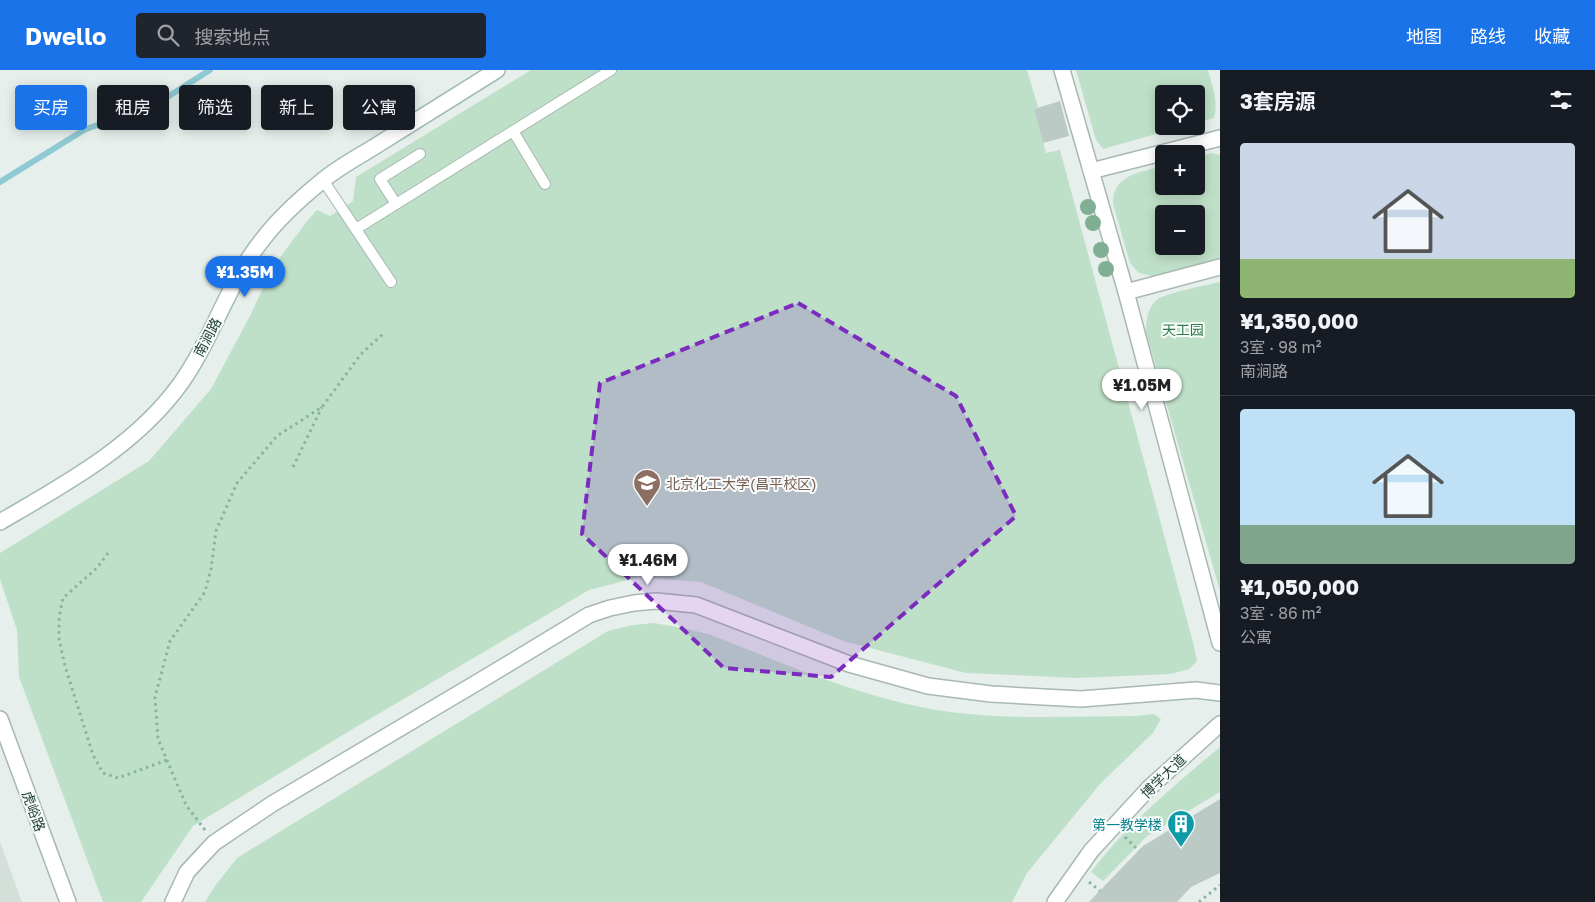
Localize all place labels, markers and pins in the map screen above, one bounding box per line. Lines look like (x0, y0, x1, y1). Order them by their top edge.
pin: ¥1.35M (204, 256, 286, 298)
pin: ¥1.05M (1101, 368, 1183, 411)
school or university icon: 北京化工大学(昌平校区) (632, 468, 662, 507)
place label: 北京化工大学(昌平校区) (666, 475, 817, 492)
pin: ¥1.46M (607, 544, 689, 586)
building icon: 第一教学楼 (1166, 809, 1196, 848)
place label: 第一教学楼 (1092, 816, 1162, 833)

